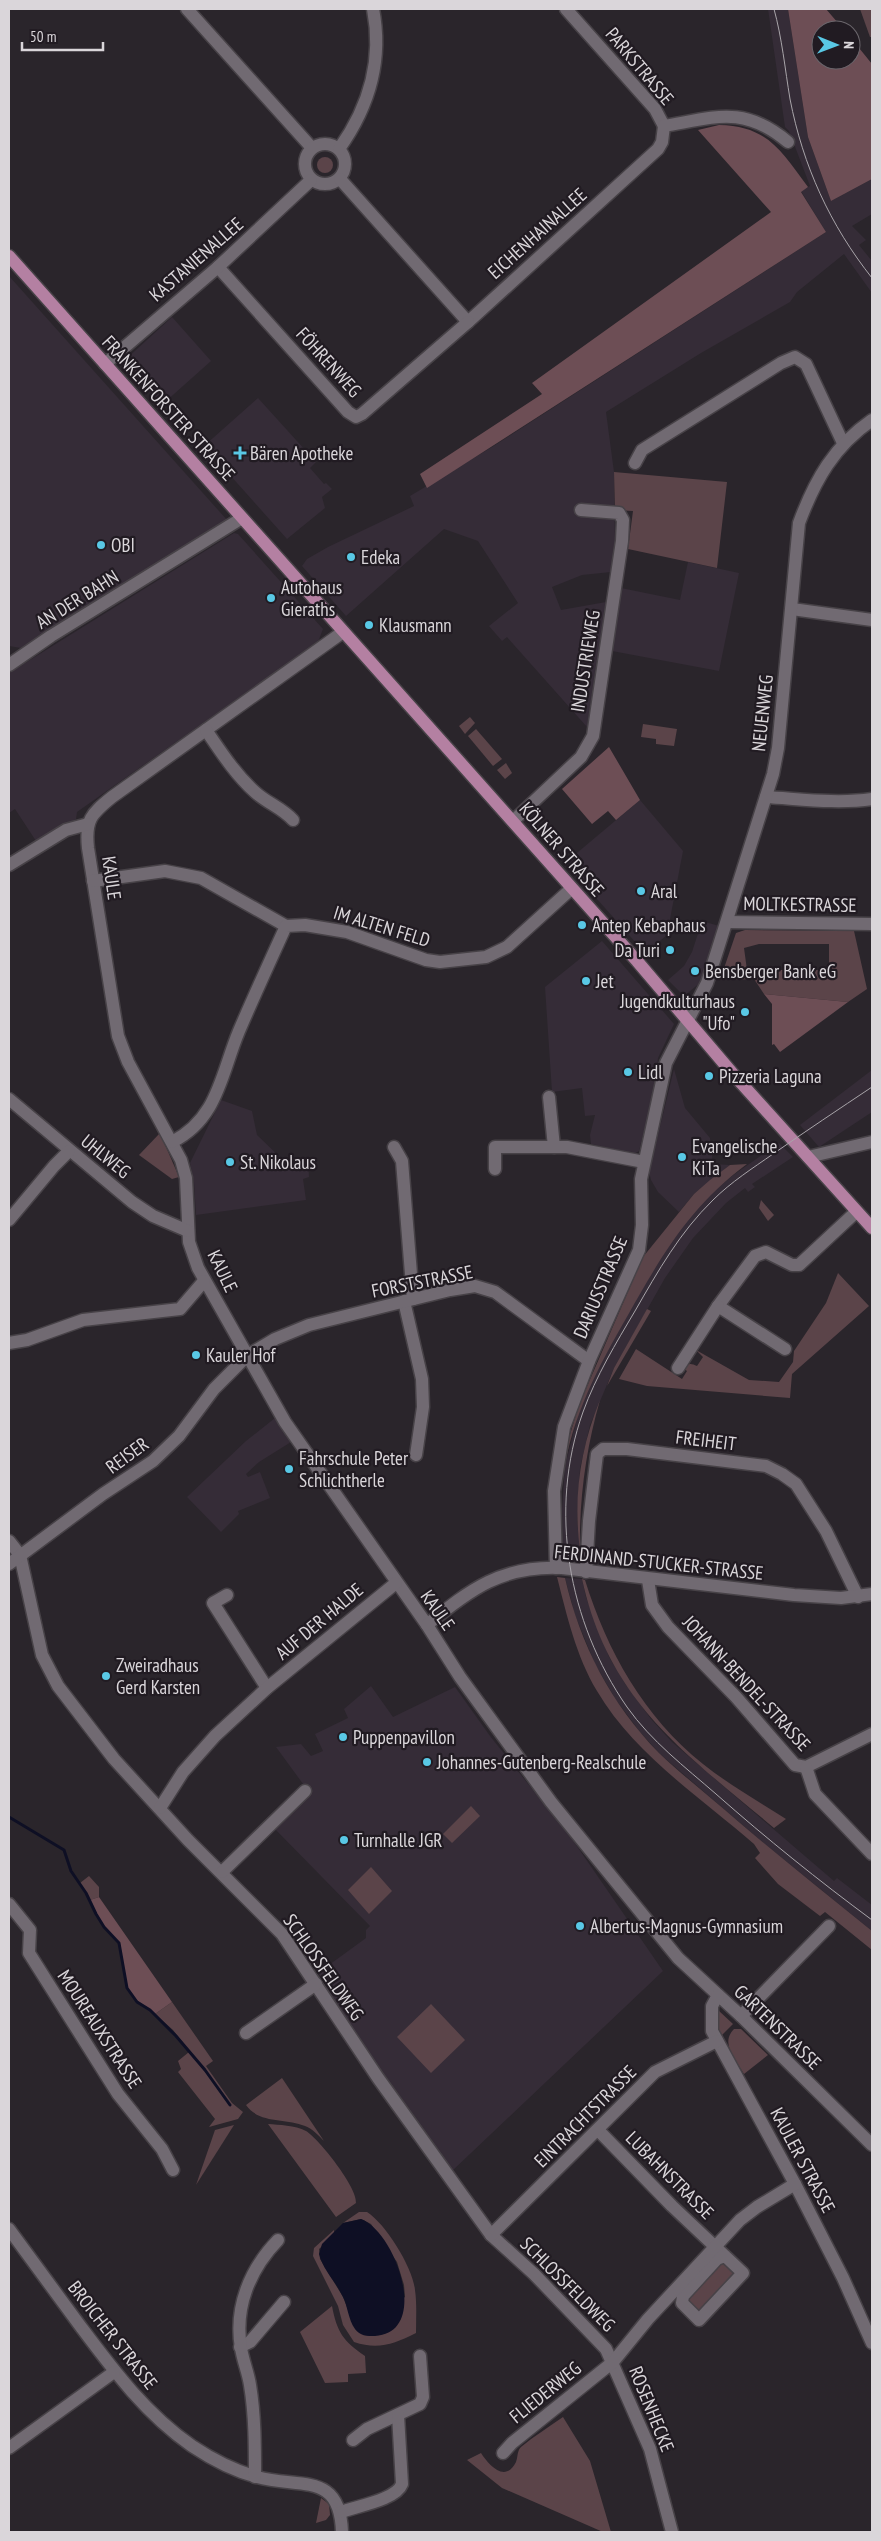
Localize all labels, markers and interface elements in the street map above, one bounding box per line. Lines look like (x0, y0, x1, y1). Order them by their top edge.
scale bar (22, 20, 104, 52)
north arrow (811, 20, 861, 70)
street label: PARKSTRASSE (601, 22, 679, 110)
text: 50 m (30, 27, 56, 46)
text: N (840, 41, 858, 49)
street label: EICHENHAINALLEE (483, 182, 591, 284)
street label: KASTANIENALLEE (144, 212, 248, 306)
street label: FÖHRENWEG (291, 322, 367, 402)
street label: FRANKENFORSTER STRASSE (97, 330, 241, 486)
place label: Bären Apotheke (250, 441, 354, 465)
marker: Bären Apotheke (234, 447, 246, 459)
place label: OBI (111, 533, 135, 557)
marker: OBI (95, 539, 107, 551)
place label: Edeka (361, 545, 400, 569)
marker: Edeka (345, 551, 357, 563)
street label: AN DER BAHN (31, 564, 123, 634)
place label: Autohaus Gieraths (281, 575, 342, 621)
marker: Autohaus Gieraths (265, 592, 277, 604)
street label: INDUSTRIEWEG (565, 608, 605, 714)
place label: Klausmann (379, 613, 452, 637)
marker: Klausmann (363, 619, 375, 631)
street label: NEUENWEG (746, 673, 778, 753)
street label: KÖLNER STRASSE (514, 797, 610, 901)
street label: KAULE (97, 855, 127, 901)
place label: Aral (651, 879, 678, 903)
marker: Aral (635, 885, 647, 897)
street label: MOLTKESTRASSE (743, 891, 857, 917)
street label: IM ALTEN FELD (331, 900, 433, 952)
place label: Antep Kebaphaus (592, 913, 706, 937)
marker: Antep Kebaphaus (576, 919, 588, 931)
place label: Da Turi (614, 938, 660, 962)
marker: Da Turi (664, 944, 676, 956)
place label: Bensberger Bank eG (705, 959, 836, 983)
marker: Bensberger Bank eG (689, 965, 701, 977)
place label: Jet (595, 969, 614, 993)
marker: Jet (580, 975, 592, 987)
place label: Jugendkulturhaus "Ufo" (619, 989, 735, 1035)
marker: Jugendkulturhaus "Ufo" (739, 1006, 751, 1018)
place label: Lidl (638, 1060, 663, 1084)
place label: Pizzeria Laguna (719, 1064, 822, 1088)
marker: Lidl (622, 1066, 634, 1078)
marker: Pizzeria Laguna (703, 1070, 715, 1082)
street label: UHLWEG (76, 1129, 136, 1183)
place label: Evangelische KiTa (692, 1134, 778, 1180)
place label: St. Nikolaus (240, 1150, 316, 1174)
marker: Evangelische KiTa (676, 1151, 688, 1163)
marker: St. Nikolaus (224, 1156, 236, 1168)
street label: DARIUSSTRASSE (568, 1232, 632, 1342)
street label: KAULE (203, 1246, 243, 1296)
street label: FORSTSTRASSE (369, 1259, 475, 1303)
place label: Kauler Hof (206, 1343, 277, 1367)
marker: Kauler Hof (190, 1349, 202, 1361)
street label: FREIHEIT (674, 1424, 738, 1456)
street label: REISER (101, 1431, 153, 1479)
place label: Fahrschule Peter Schlichtherle (299, 1446, 409, 1492)
marker: Fahrschule Peter Schlichtherle (283, 1463, 295, 1475)
street label: FERDINAND-STUCKER-STRASSE (553, 1539, 765, 1585)
street label: AUF DER HALDE (270, 1577, 368, 1665)
street label: KAULE (416, 1585, 460, 1635)
street label: JOHANN-BENDEL-STRASSE (677, 1610, 816, 1756)
place label: Zweiradhaus Gerd Karsten (116, 1653, 200, 1699)
marker: Zweiradhaus Gerd Karsten (100, 1670, 112, 1682)
place label: Puppenpavillon (353, 1725, 455, 1749)
marker: Puppenpavillon (337, 1731, 349, 1743)
place label: Johannes-Gutenberg-Realschule (436, 1750, 647, 1774)
marker: Johannes-Gutenberg-Realschule (421, 1756, 433, 1768)
place label: Turnhalle JGR (354, 1828, 442, 1852)
marker: Turnhalle JGR (338, 1834, 350, 1846)
street label: SCHLOSSFELDWEG (279, 1909, 369, 2025)
place label: Albertus-Magnus-Gymnasium (590, 1914, 783, 1938)
marker: Albertus-Magnus-Gymnasium (574, 1920, 586, 1932)
street label: MOUREAUXSTRASSE (53, 1965, 147, 2093)
street label: GARTENSTRASSE (729, 1979, 827, 2075)
street label: EINTRACHTSTRASSE (529, 2060, 641, 2172)
street label: KAULER STRASSE (765, 2103, 841, 2217)
street label: LUBAHNSTRASSE (621, 2126, 719, 2224)
street label: SCHLOSSFELDWEG (516, 2232, 620, 2336)
street label: BROICHER STRASSE (63, 2276, 163, 2394)
street label: FLIEDERWEG (504, 2356, 586, 2428)
street label: ROSENHECKE (624, 2363, 680, 2455)

